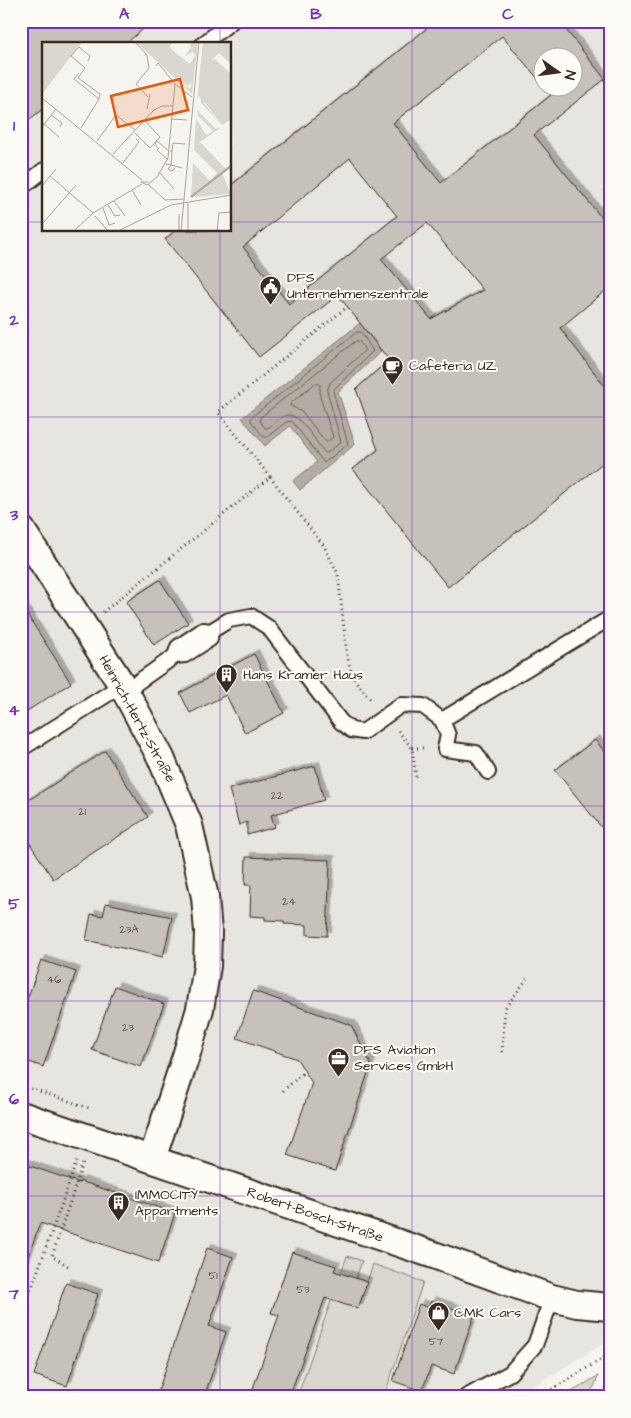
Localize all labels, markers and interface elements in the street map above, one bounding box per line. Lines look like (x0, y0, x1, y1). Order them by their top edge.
text: A (119, 3, 130, 25)
text: B (310, 3, 322, 25)
text: C (502, 3, 514, 25)
inset map (42, 42, 231, 231)
north arrow (534, 48, 584, 98)
text: N (559, 68, 580, 82)
text: 1 (13, 115, 16, 137)
place label: DFS Unternehmenszentrale (287, 268, 429, 304)
public building icon: DFS Unternehmenszentrale (259, 274, 283, 305)
text: 2 (8, 309, 19, 331)
cafe icon: Cafeteria UZ (381, 354, 405, 385)
place label: Cafeteria UZ (409, 356, 497, 376)
text: 3 (9, 504, 19, 526)
street label: Heinrich-Hertz-Straße (94, 652, 181, 787)
building icon: Hans Kramer Haus (215, 663, 239, 694)
place label: Hans Kramer Haus (243, 665, 363, 685)
text: 4 (9, 699, 20, 721)
house number: 22 (271, 788, 284, 803)
house number: 21 (78, 804, 86, 819)
text: 5 (8, 893, 20, 915)
house number: 24 (282, 894, 296, 909)
house number: 23A (120, 922, 138, 937)
house number: 46 (47, 972, 61, 987)
house number: 23 (122, 1020, 134, 1035)
place label: DFS Aviation Services GmbH (354, 1040, 454, 1076)
office icon: DFS Aviation Services GmbH (326, 1046, 350, 1077)
text: 6 (9, 1088, 19, 1110)
street label: Robert-Bosch-Straße (244, 1182, 386, 1248)
place label: IMMOCITY Appartments (135, 1185, 218, 1221)
building icon: IMMOCITY Appartments (107, 1191, 131, 1222)
house number: 51 (208, 1268, 218, 1283)
house number: 53 (296, 1282, 310, 1297)
text: 7 (8, 1283, 19, 1305)
shop icon: CMK Cars (426, 1301, 450, 1332)
place label: CMK Cars (454, 1303, 521, 1323)
house number: 57 (429, 1334, 444, 1349)

